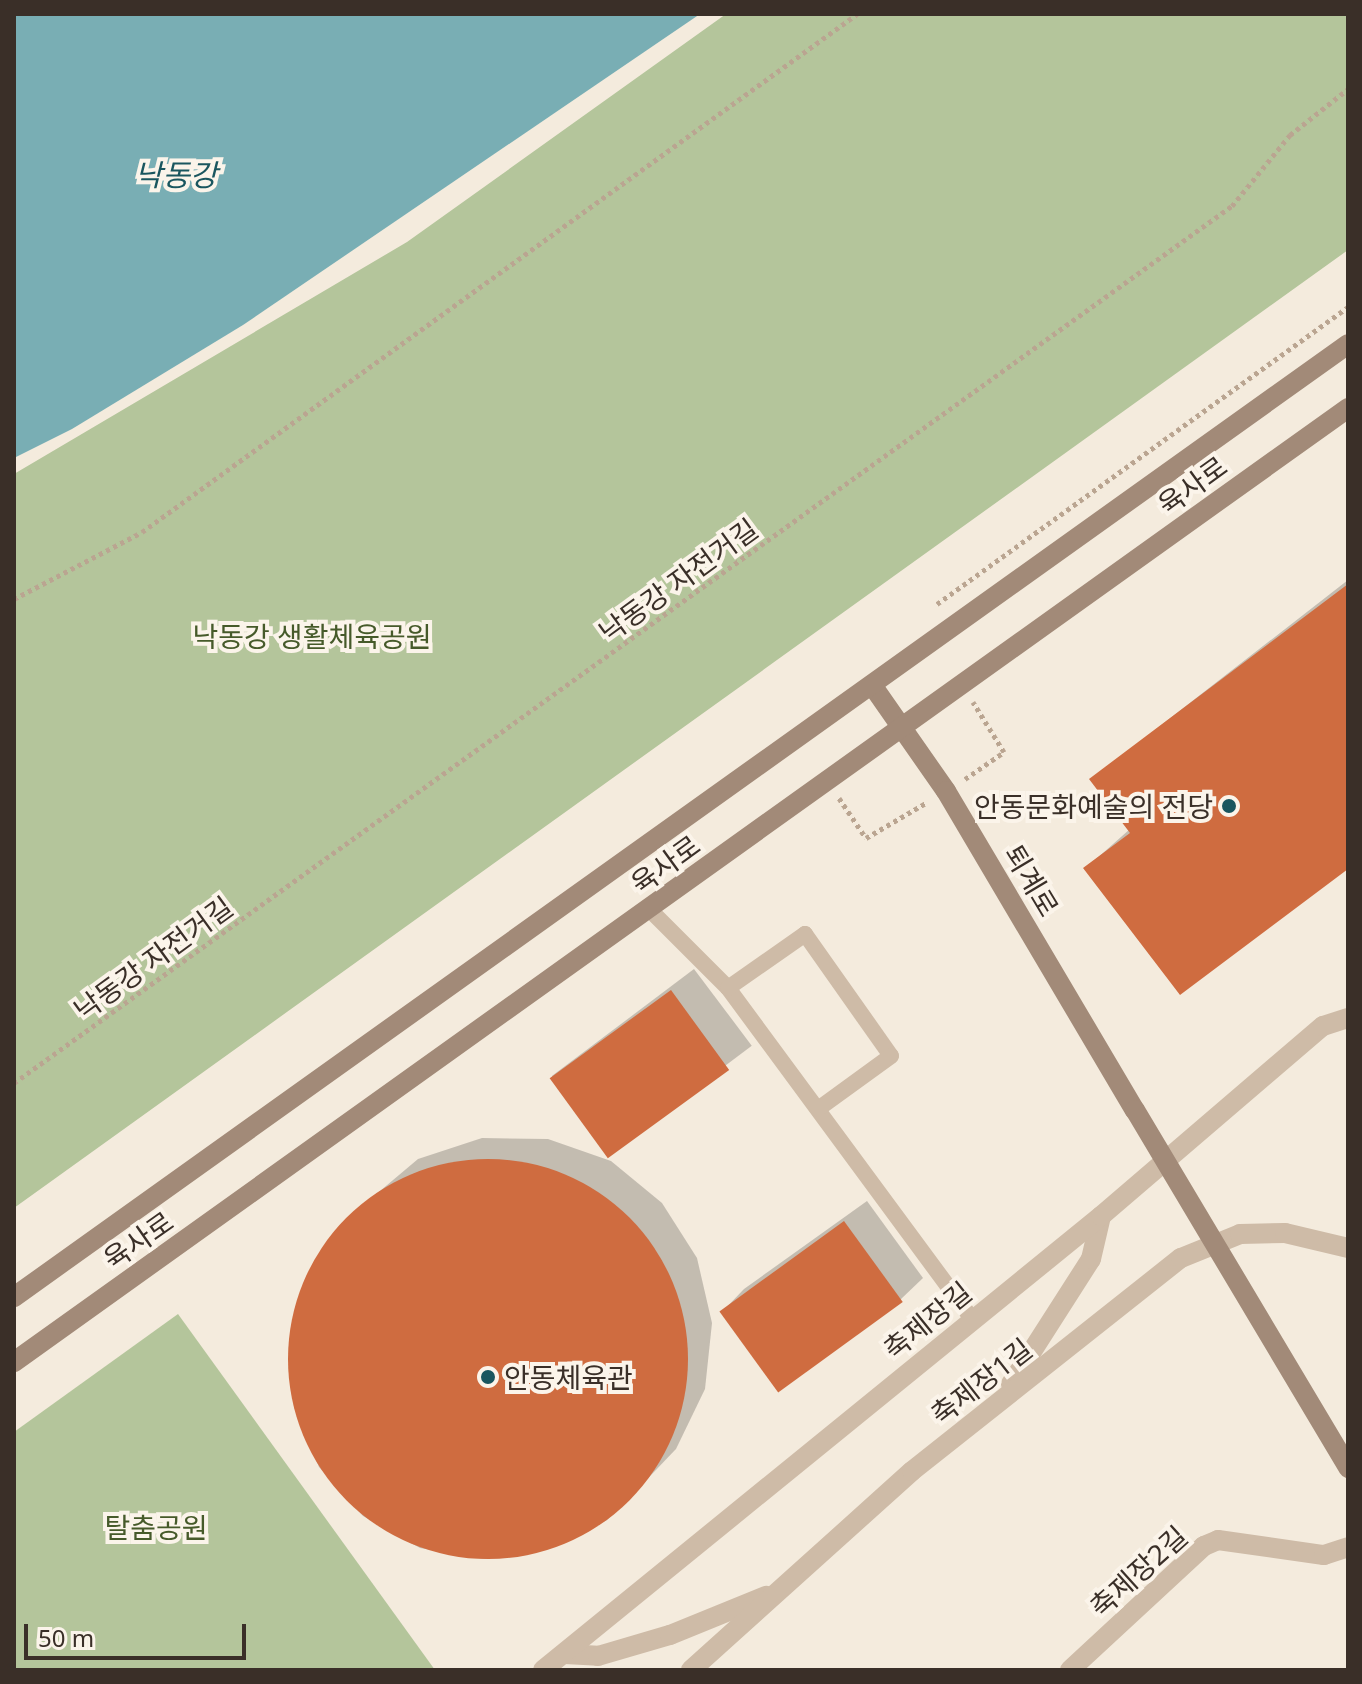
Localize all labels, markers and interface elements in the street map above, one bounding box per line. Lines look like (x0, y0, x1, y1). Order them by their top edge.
water label: 낙동강 (135, 157, 217, 193)
street label: 육사로 (1151, 449, 1233, 521)
street label: 낙동강 자전거길 (592, 511, 764, 649)
park label: 낙동강 생활체육공원 (192, 619, 432, 653)
place label: 안동문화예술의 전당 (974, 789, 1213, 823)
marker: 안동문화예술의 전당 (1220, 797, 1238, 815)
street label: 육사로 (624, 828, 706, 900)
street label: 퇴계로 (998, 838, 1066, 922)
street label: 낙동강 자전거길 (67, 889, 239, 1027)
street label: 육사로 (97, 1204, 179, 1276)
street label: 축제장길 (876, 1275, 978, 1365)
street label: 축제장1길 (924, 1331, 1038, 1431)
place label: 안동체육관 (504, 1360, 633, 1394)
marker: 안동체육관 (479, 1368, 497, 1386)
park label: 탈춤공원 (104, 1510, 208, 1544)
street label: 축제장2길 (1083, 1519, 1193, 1623)
scale bar (28, 1608, 250, 1658)
text: 50 m (38, 1621, 94, 1654)

